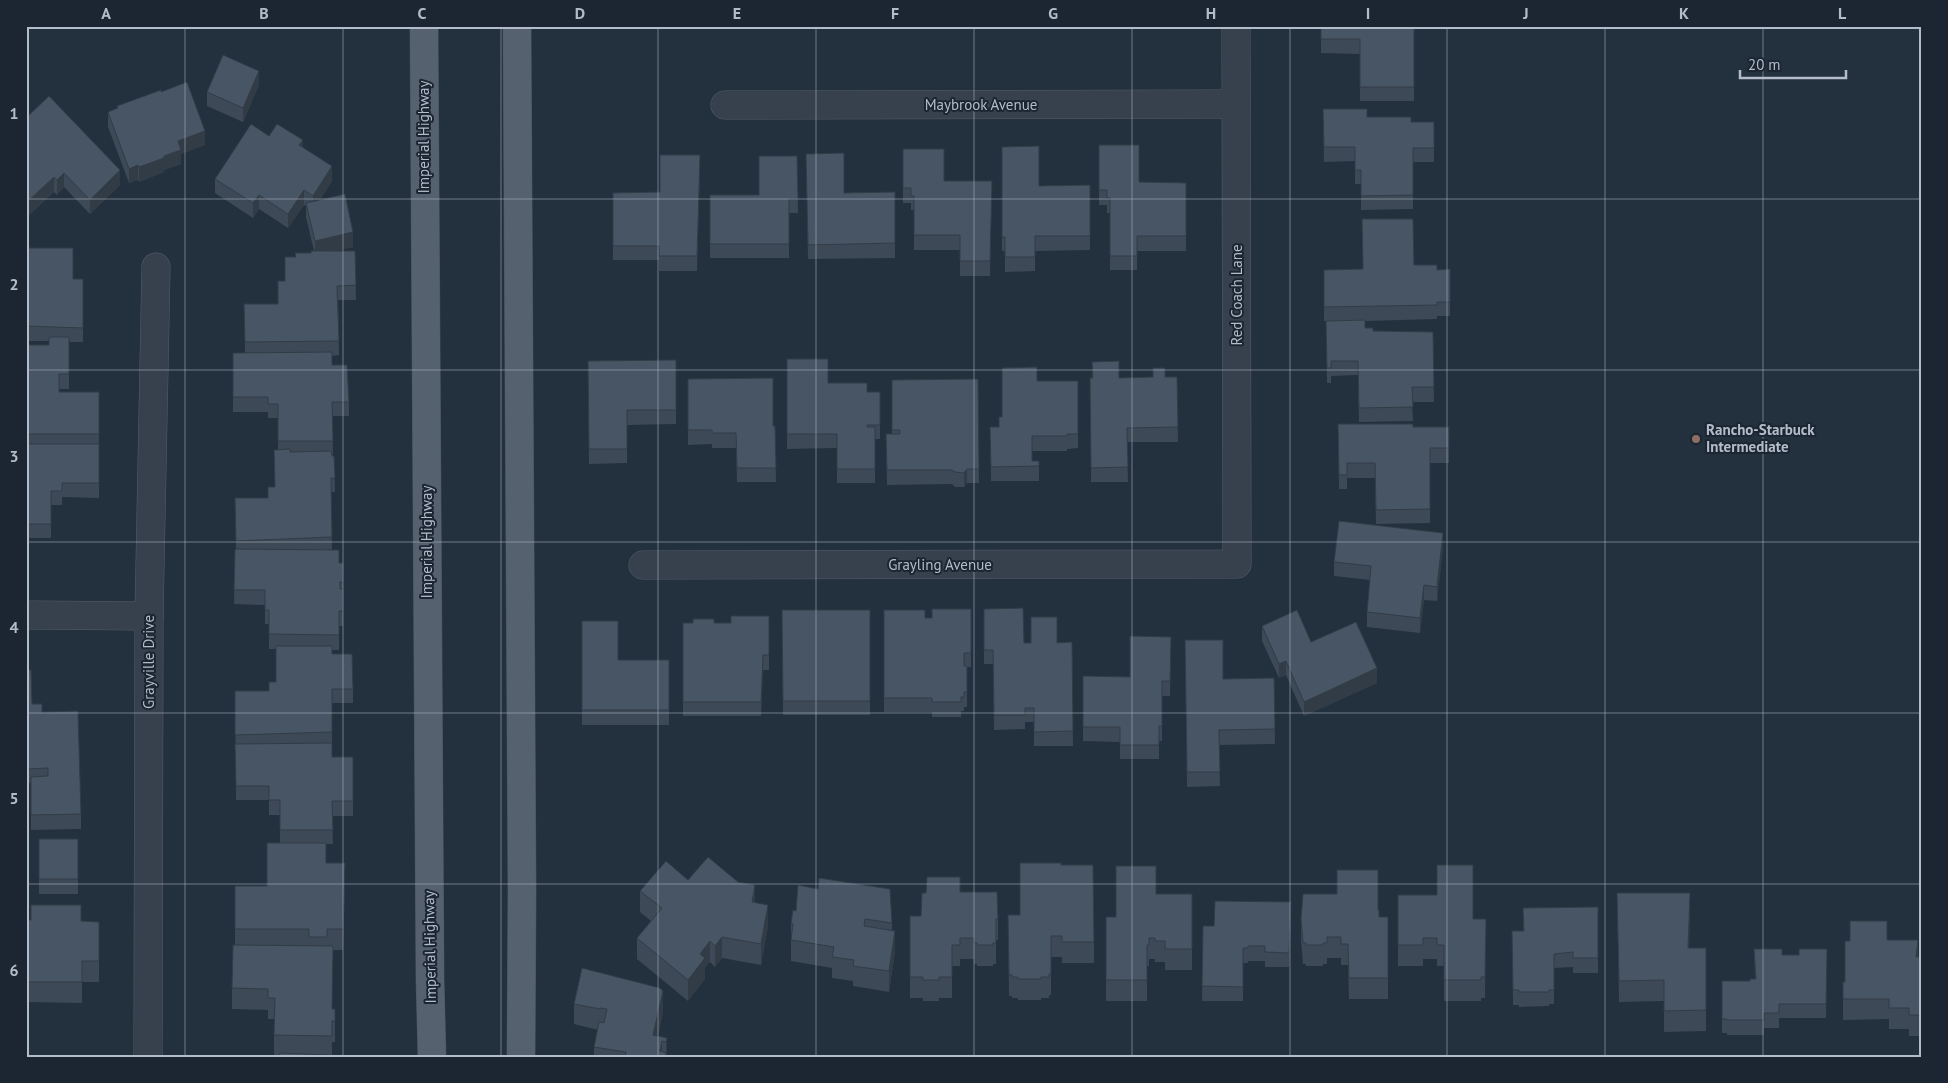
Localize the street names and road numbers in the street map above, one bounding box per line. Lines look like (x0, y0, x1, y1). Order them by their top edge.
street label: Imperial Highway (414, 80, 433, 194)
street label: Maybrook Avenue (925, 95, 1037, 114)
street label: Red Coach Lane (1227, 244, 1246, 346)
street label: Imperial Highway (417, 485, 436, 599)
street label: Grayling Avenue (888, 555, 992, 574)
street label: Grayville Drive (139, 615, 158, 709)
street label: Imperial Highway (419, 890, 440, 1004)

